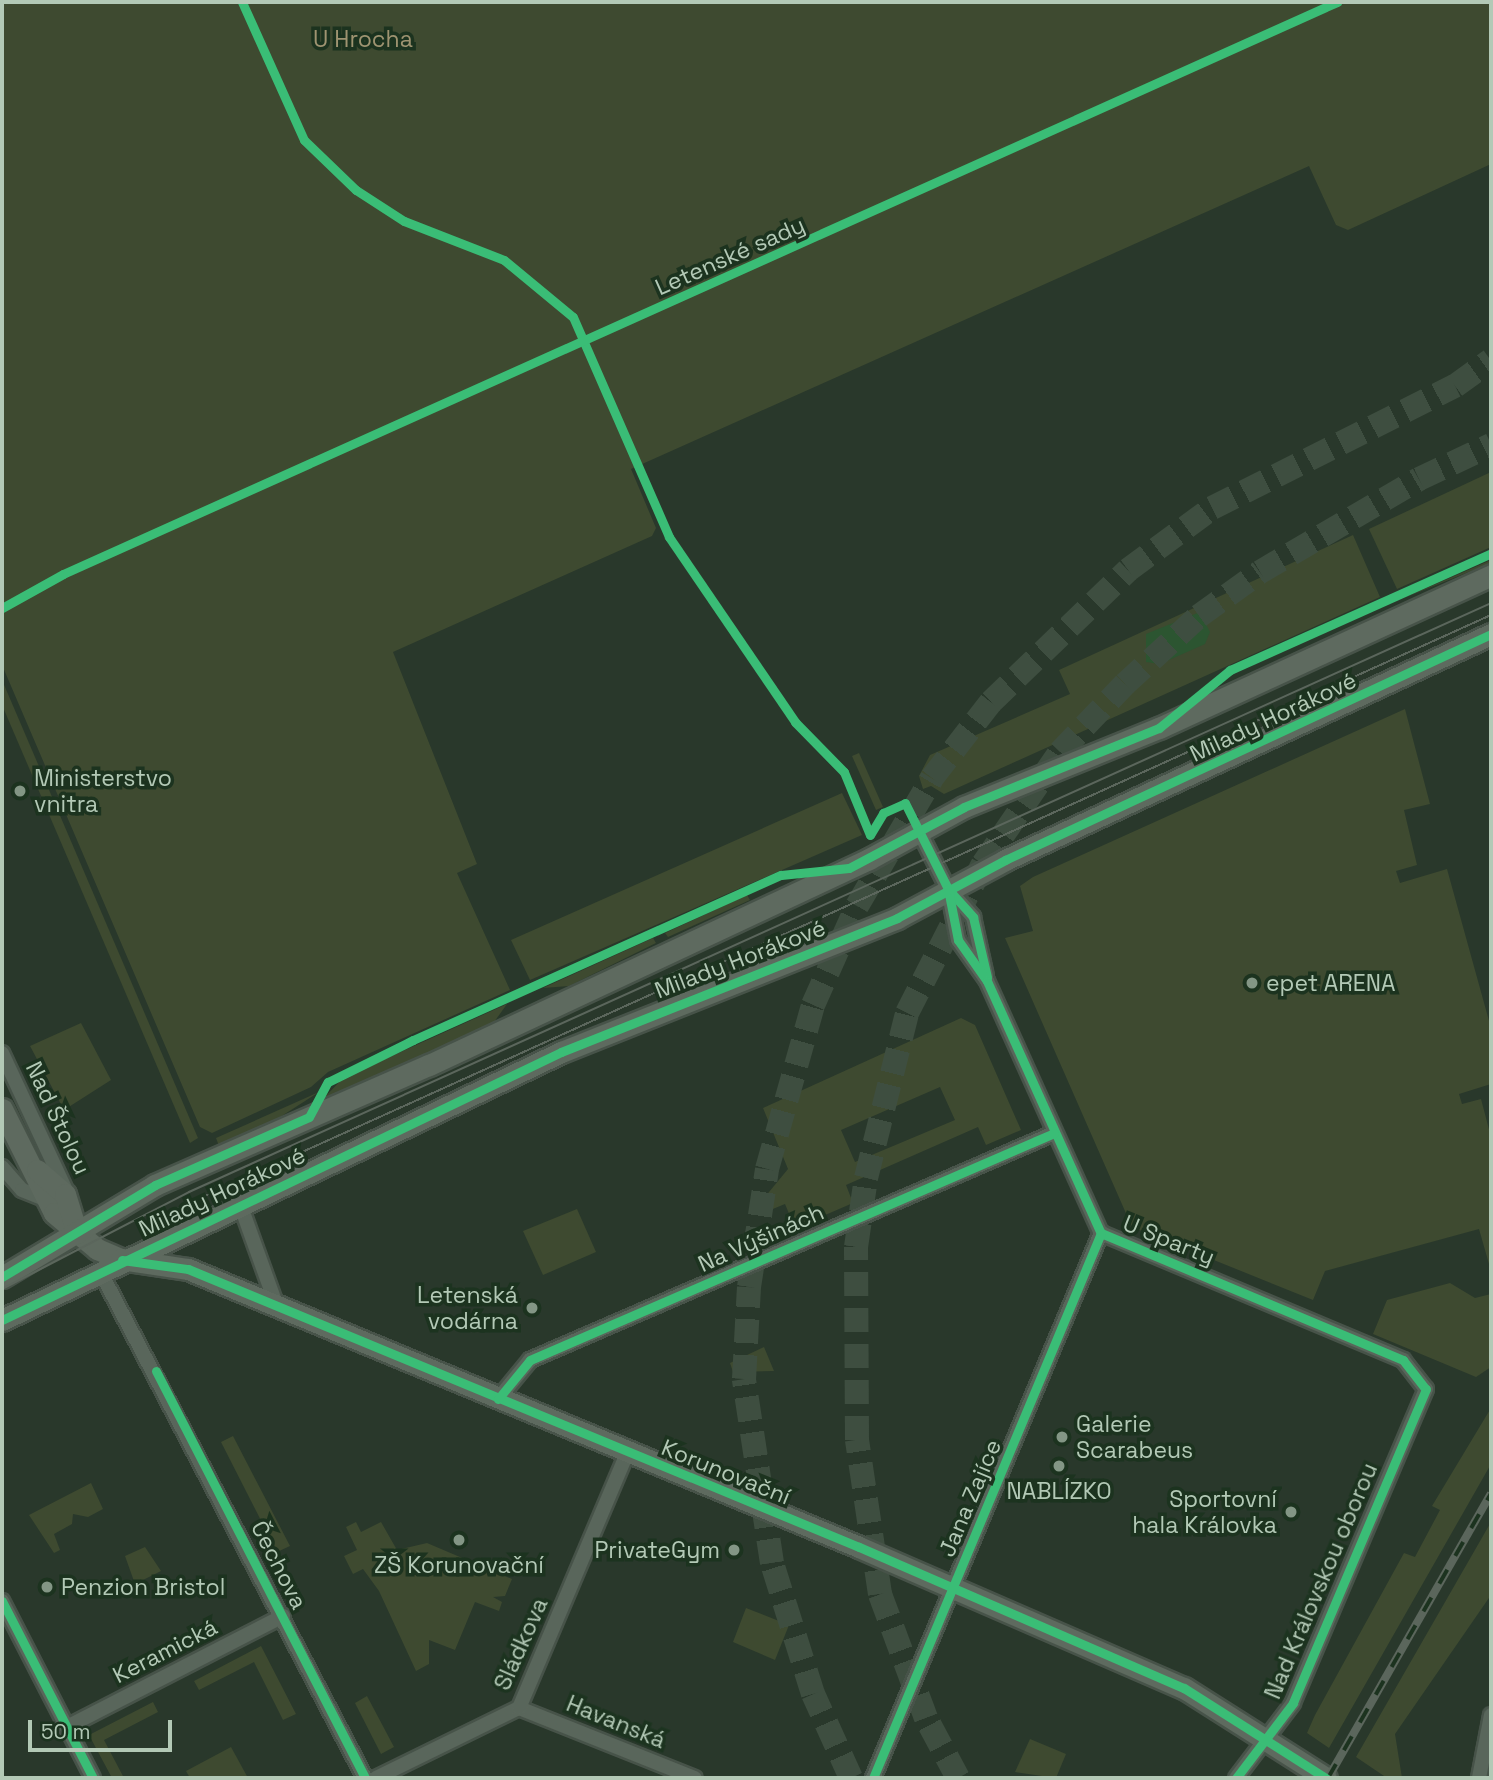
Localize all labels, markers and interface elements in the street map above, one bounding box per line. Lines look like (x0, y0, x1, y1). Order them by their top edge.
park label: U Hrocha (313, 25, 413, 53)
street label: Letenské sady (651, 211, 809, 301)
street label: Milady Horákové (1185, 666, 1361, 768)
place label: Ministerstvo vnitra (34, 764, 172, 818)
marker: Ministerstvo vnitra (12, 783, 28, 799)
street label: Milady Horákové (651, 914, 829, 1004)
place label: epet ARENA (1266, 969, 1396, 997)
marker: epet ARENA (1244, 975, 1260, 991)
street label: Nad Štolou (20, 1057, 96, 1179)
street label: Milady Horákové (134, 1141, 310, 1243)
street label: Na Výšinách (694, 1198, 828, 1278)
street label: U Sparty (1119, 1209, 1219, 1271)
place label: Letenská vodárna (417, 1281, 518, 1335)
marker: Letenská vodárna (524, 1300, 540, 1316)
place label: Galerie Scarabeus (1076, 1410, 1193, 1464)
marker: Galerie Scarabeus (1054, 1429, 1070, 1445)
street label: Korunovační (657, 1434, 795, 1510)
street label: Jana Zajíce (933, 1435, 1007, 1561)
marker: NABLÍZKO (1051, 1458, 1067, 1474)
street label: Nad Královskou oborou (1259, 1459, 1383, 1703)
place label: NABLÍZKO (1006, 1477, 1112, 1505)
place label: Sportovní hala Královka (1132, 1485, 1277, 1539)
marker: Sportovní hala Královka (1283, 1504, 1299, 1520)
street label: Čechova (245, 1516, 313, 1614)
marker: ZŠ Korunovační (451, 1532, 467, 1548)
place label: PrivateGym (595, 1536, 720, 1564)
marker: PrivateGym (726, 1542, 742, 1558)
place label: ZŠ Korunovační (374, 1551, 544, 1579)
place label: Penzion Bristol (61, 1573, 225, 1601)
marker: Penzion Bristol (39, 1579, 55, 1595)
street label: Sládkova (488, 1594, 554, 1694)
street label: Keramická (108, 1613, 222, 1689)
street label: Havanská (562, 1690, 670, 1754)
scale bar (32, 1706, 175, 1750)
text: 50 m (41, 1718, 91, 1745)

